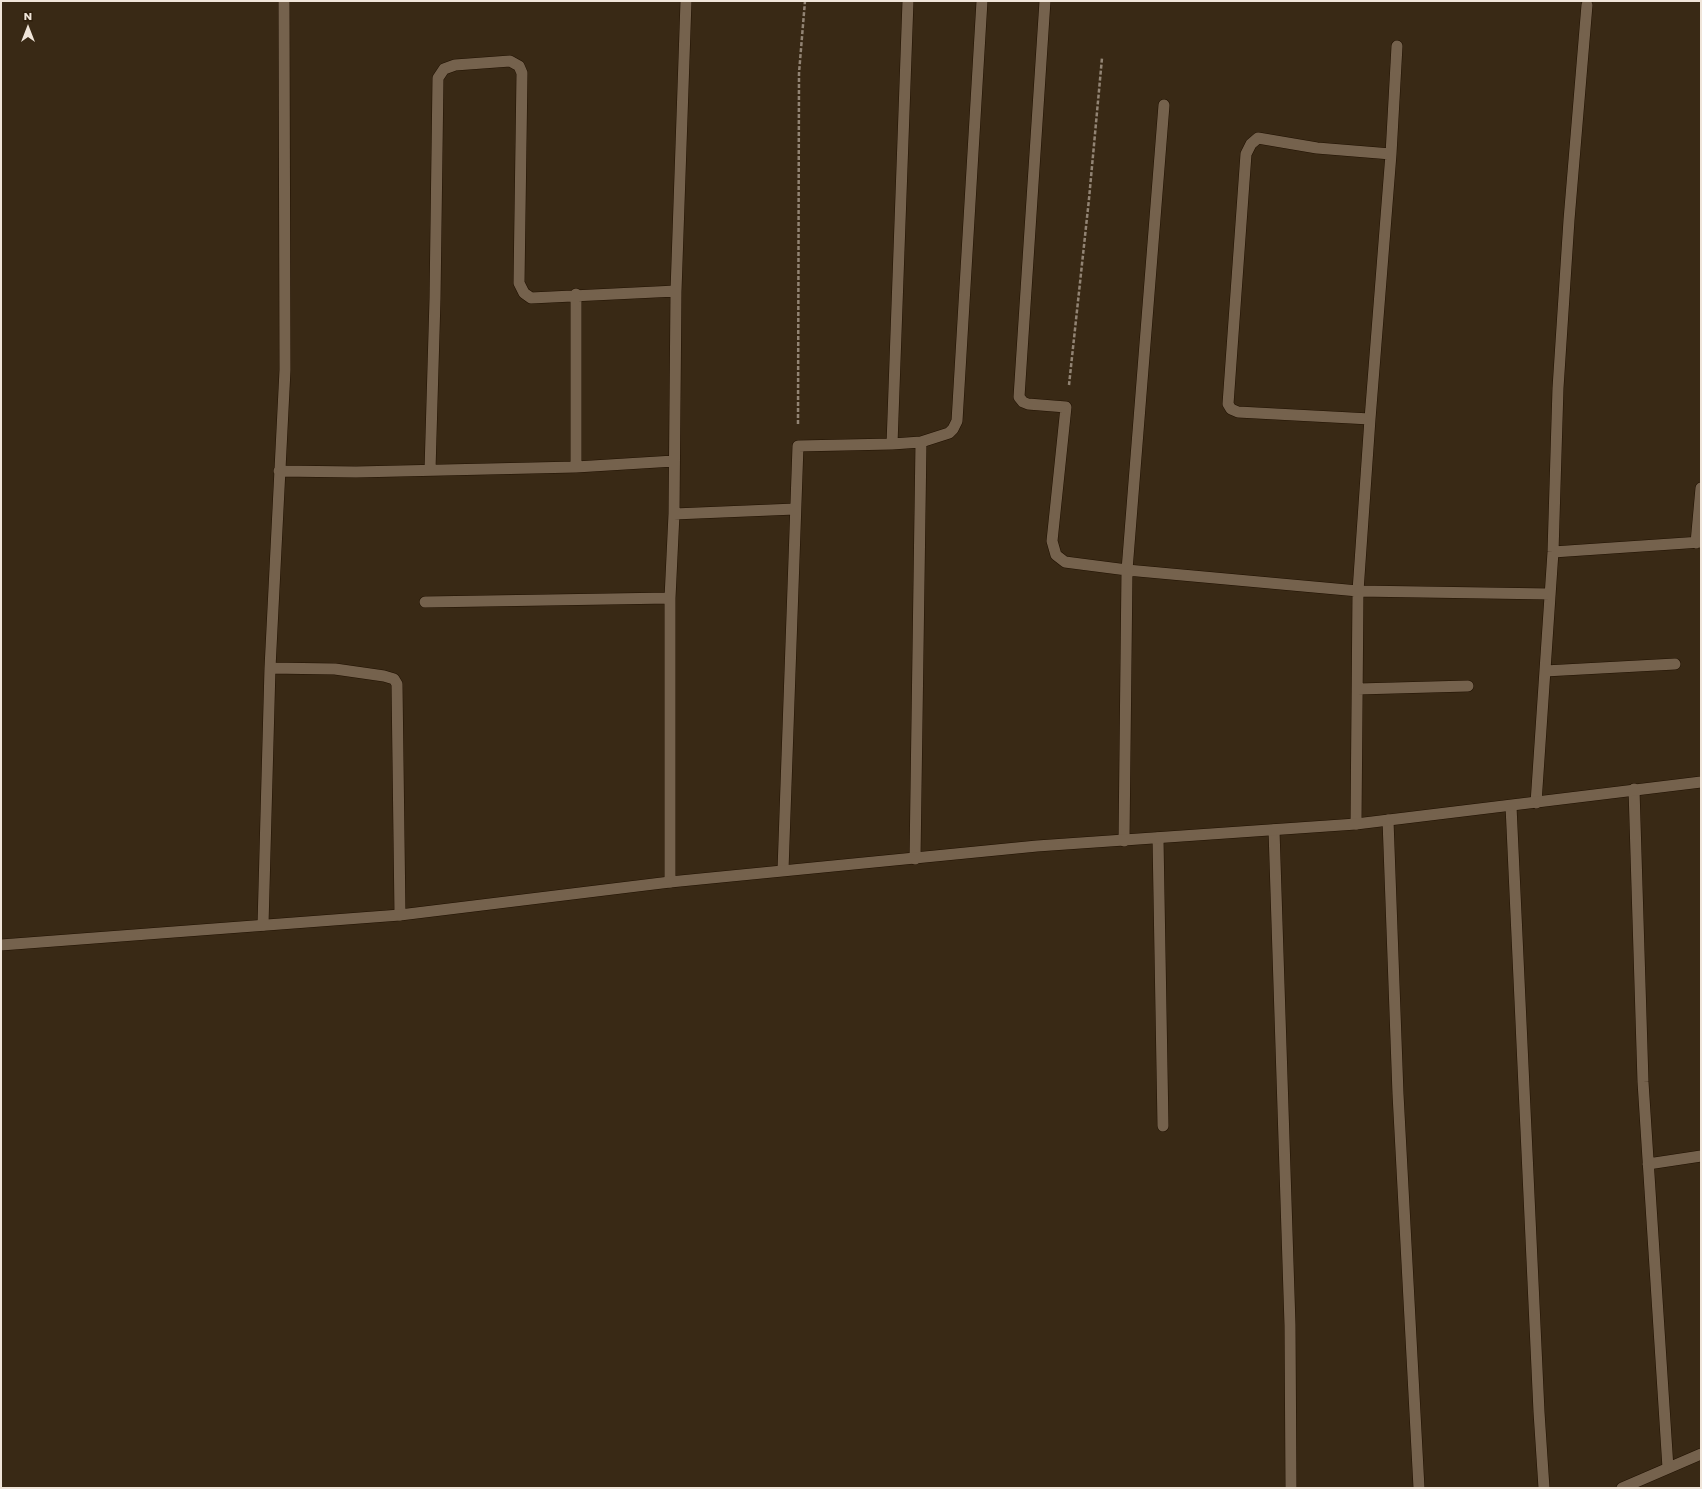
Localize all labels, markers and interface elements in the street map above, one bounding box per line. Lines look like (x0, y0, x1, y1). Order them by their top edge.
north arrow (8, 8, 48, 48)
text: N (24, 8, 32, 24)

